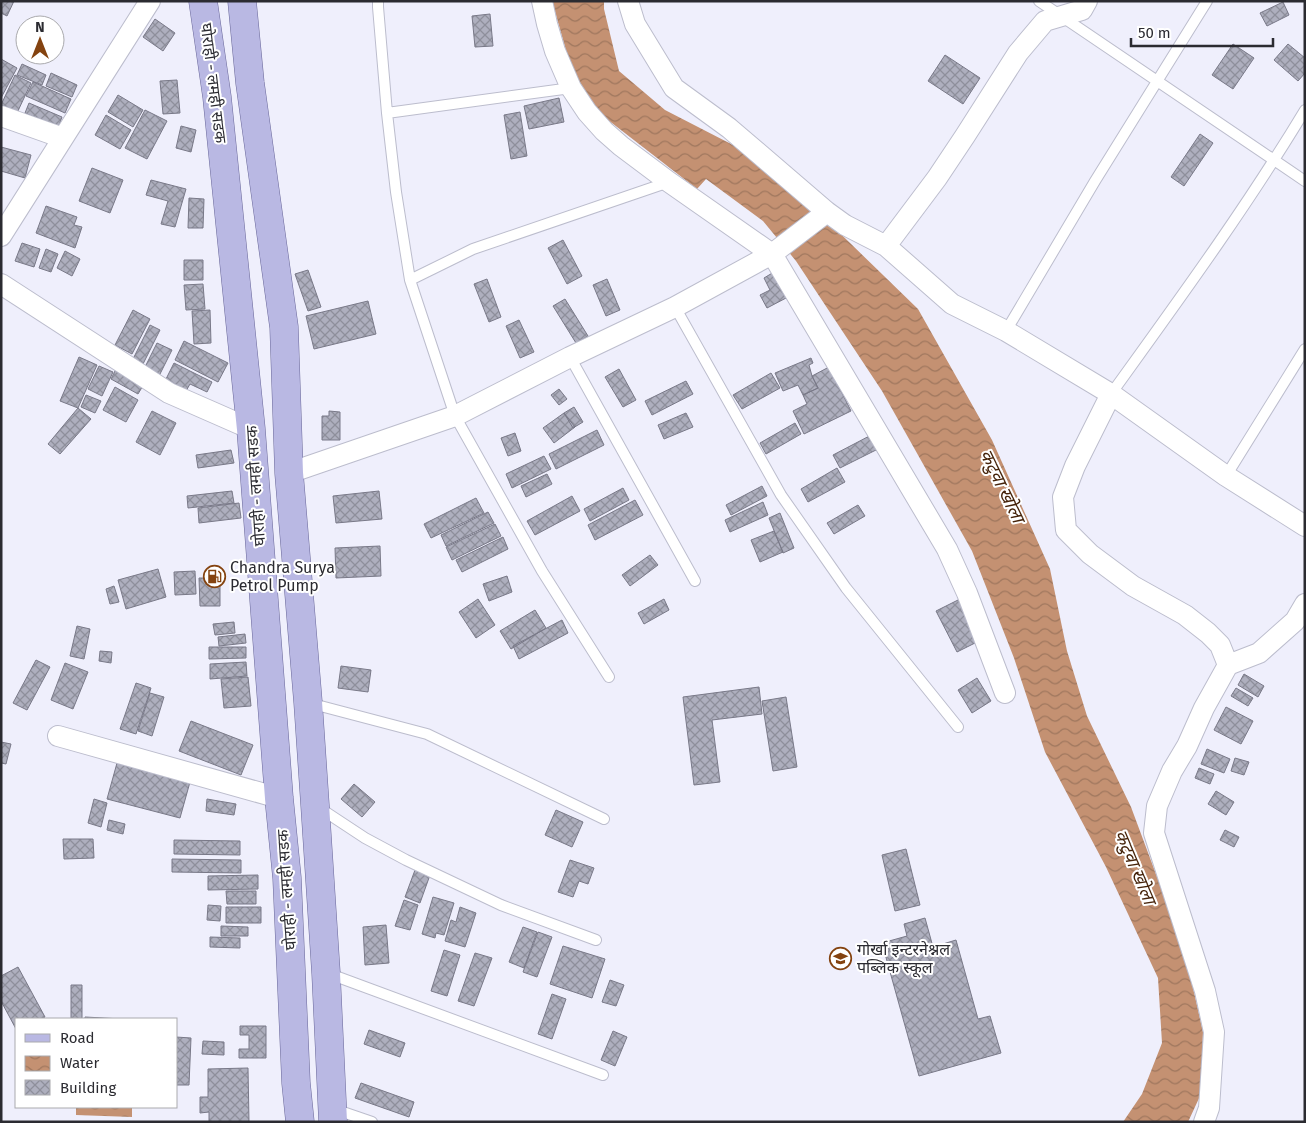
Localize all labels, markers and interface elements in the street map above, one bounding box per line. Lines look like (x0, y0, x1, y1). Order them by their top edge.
north arrow (15, 15, 65, 65)
scale bar (1131, 15, 1274, 47)
text: N (35, 19, 45, 36)
street label: घोराही - लमही सडक (197, 22, 230, 145)
text: 50 m (1138, 24, 1171, 42)
street label: घोराही - लमही सडक (242, 424, 269, 547)
water label: कटुवा खोला (975, 446, 1031, 529)
place label: Chandra Surya Petrol Pump (230, 558, 335, 595)
fuel station icon: Chandra Surya Petrol Pump (202, 564, 226, 588)
water label: कटुवा खोला (1110, 827, 1162, 910)
street label: घोराही - लमही सडक (273, 828, 300, 951)
place label: गोर्खा इन्टरनेश्नल पब्लिक स्कूल (857, 940, 951, 978)
school or university icon: गोर्खा इन्टरनेश्नल पब्लिक स्कूल (829, 946, 853, 970)
legend (15, 1018, 178, 1108)
text: Road (60, 1029, 95, 1047)
text: Water (60, 1054, 99, 1072)
text: Building (60, 1079, 116, 1097)

